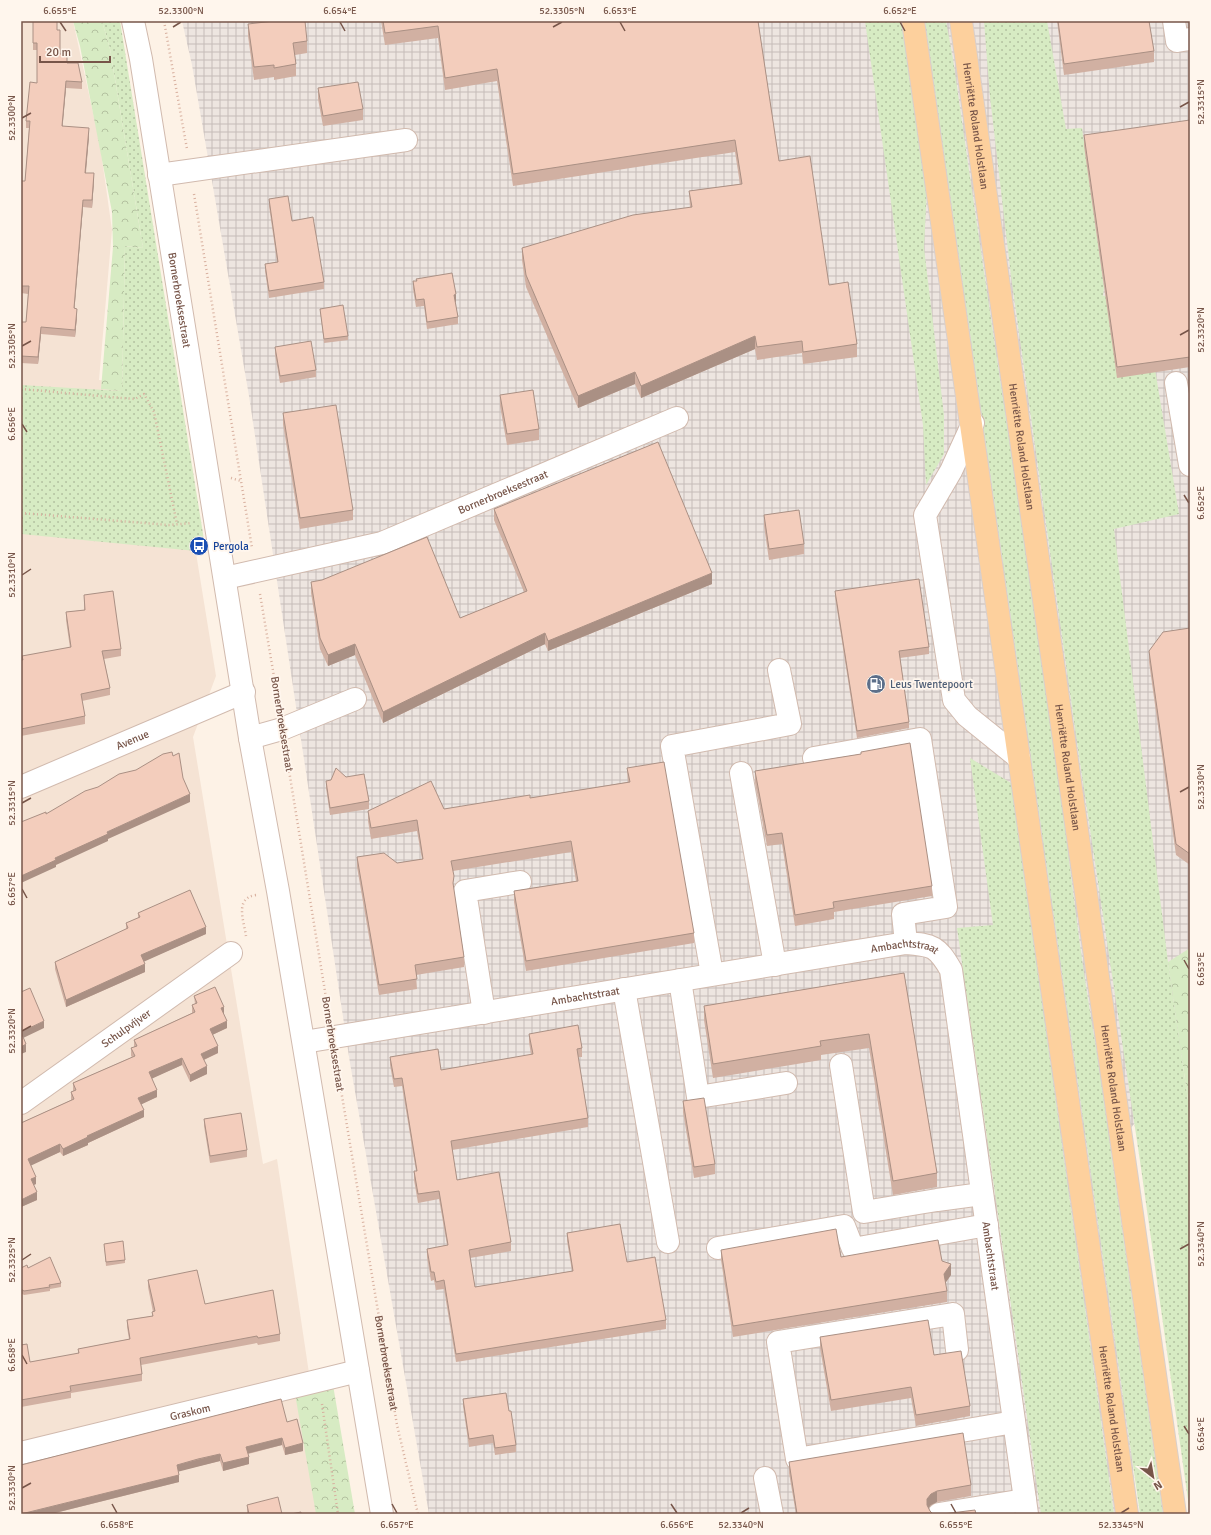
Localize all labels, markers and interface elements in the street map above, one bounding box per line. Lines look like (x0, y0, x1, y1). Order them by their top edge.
text: 6.655°E (43, 5, 77, 17)
text: 52.3300°N (158, 5, 204, 17)
text: 6.654°E (323, 5, 357, 17)
text: 52.3305°N (539, 5, 585, 17)
text: 6.653°E (603, 5, 637, 17)
text: 6.652°E (883, 5, 917, 17)
scale bar (40, 38, 110, 64)
text: 20 m (46, 45, 71, 60)
street label: Henriëtte Roland Holstlaan (961, 62, 992, 190)
text: 52.3315°N (1195, 79, 1207, 125)
text: 52.3300°N (6, 95, 18, 141)
street label: Bornerbroeksestraat (166, 251, 194, 349)
text: 52.3320°N (1195, 307, 1207, 353)
text: 52.3305°N (6, 323, 18, 369)
street label: Henriëtte Roland Holstlaan (1006, 382, 1038, 511)
text: 6.656°E (6, 407, 18, 441)
street label: Bornerbroeksestraat (456, 467, 550, 517)
text: 6.652°E (1195, 486, 1207, 520)
bus stop icon: Pergola (188, 535, 210, 557)
place label: Pergola (213, 540, 249, 553)
text: 52.3310°N (6, 552, 18, 598)
fuel station icon: Leus Twentepoort (865, 673, 887, 695)
street label: Bornerbroeksestraat (268, 675, 296, 773)
place label: Leus Twentepoort (890, 678, 973, 691)
street label: Henriëtte Roland Holstlaan (1052, 703, 1084, 832)
street label: Avenue (114, 727, 151, 752)
text: 52.3330°N (1195, 764, 1207, 810)
text: 52.3315°N (6, 780, 18, 826)
text: 6.657°E (6, 872, 18, 906)
street label: Ambachtstraat (870, 936, 942, 957)
text: 6.653°E (1195, 952, 1207, 986)
street label: Ambachtstraat (550, 984, 621, 1008)
street label: Bornerbroeksestraat (319, 995, 347, 1093)
street label: Schulpvijver (99, 1006, 153, 1050)
text: 52.3320°N (6, 1008, 18, 1054)
street label: Henriëtte Roland Holstlaan (1098, 1024, 1129, 1152)
street label: Ambachtstraat (980, 1220, 1002, 1291)
text: 52.3340°N (1195, 1221, 1207, 1267)
text: 52.3325°N (6, 1237, 18, 1283)
street label: Bornerbroeksestraat (372, 1314, 401, 1412)
text: 6.658°E (6, 1338, 18, 1372)
street label: Henriëtte Roland Holstlaan (1097, 1344, 1127, 1473)
street label: Graskom (168, 1401, 212, 1423)
text: 6.654°E (1195, 1417, 1207, 1451)
north arrow (1133, 1457, 1173, 1497)
text: 52.3330°N (6, 1465, 18, 1511)
text: N (1151, 1478, 1165, 1493)
text: 6.658°E (100, 1519, 134, 1531)
text: 6.657°E (380, 1519, 414, 1531)
text: 6.656°E (660, 1519, 694, 1531)
text: 52.3340°N (718, 1519, 764, 1531)
text: 6.655°E (939, 1519, 973, 1531)
text: 52.3345°N (1098, 1519, 1144, 1531)

